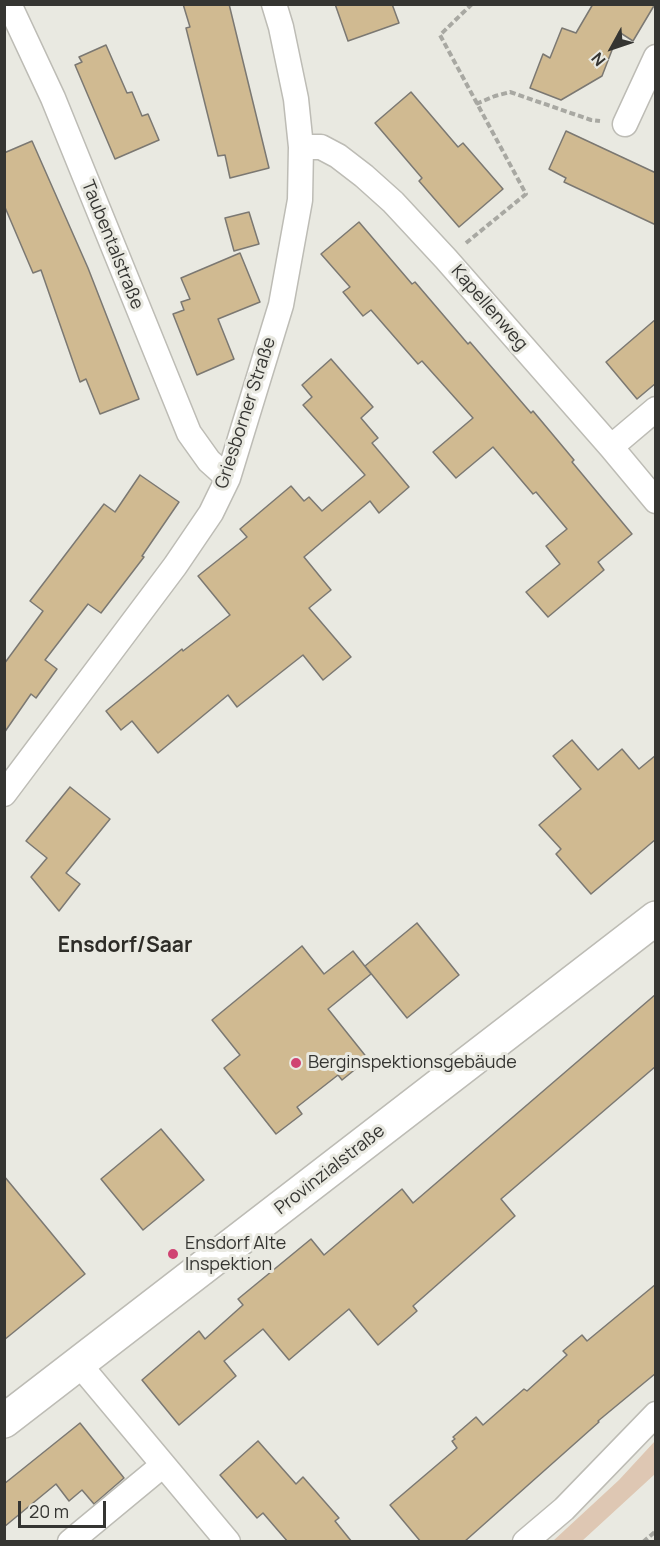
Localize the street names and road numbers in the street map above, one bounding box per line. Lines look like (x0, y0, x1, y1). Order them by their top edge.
street label: Taubentalstraße (76, 177, 148, 313)
street label: Kapellenweg (446, 261, 532, 355)
street label: Griesborner Straße (211, 334, 281, 492)
street label: Provinzialstraße (271, 1120, 389, 1220)

